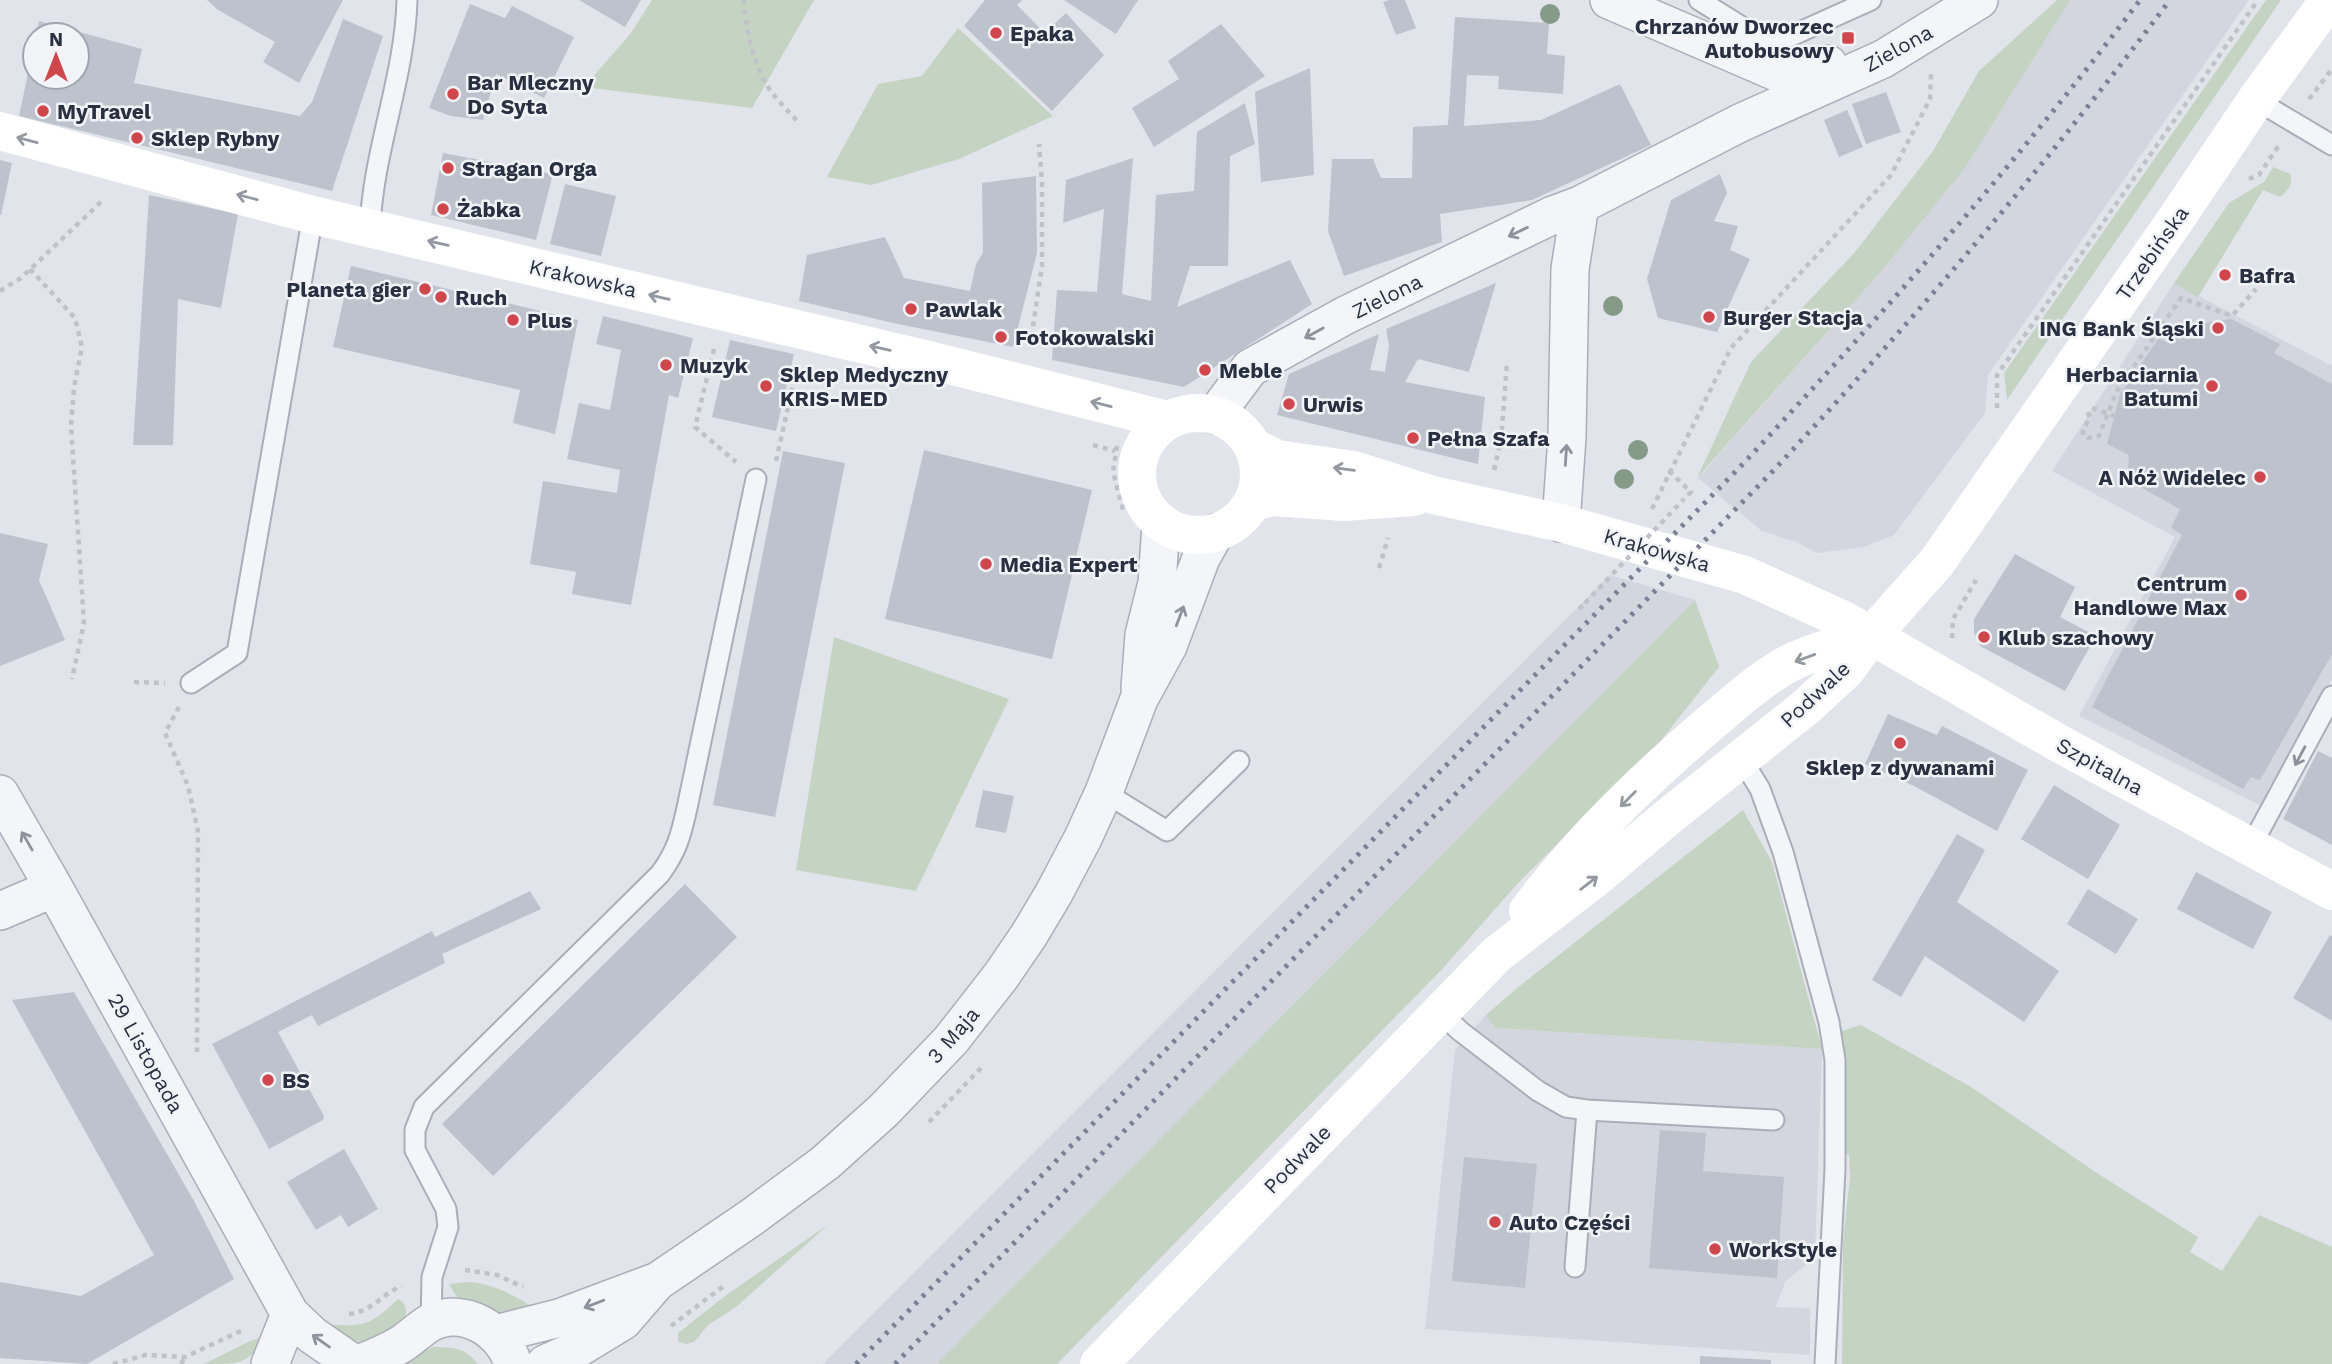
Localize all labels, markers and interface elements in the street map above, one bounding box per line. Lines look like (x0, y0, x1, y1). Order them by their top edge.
place label: Chrzanów Dworzec Autobusowy (1635, 14, 1834, 63)
street label: Zielona (1859, 19, 1937, 77)
north arrow (21, 21, 91, 91)
place label: Epaka (1010, 21, 1074, 46)
marker: Epaka (988, 25, 1004, 41)
text: N (49, 28, 63, 51)
marker: Chrzanów Dworzec Autobusowy (1840, 30, 1856, 46)
place label: Bar Mleczny Do Syta (467, 70, 594, 119)
marker: Bar Mleczny Do Syta (445, 86, 461, 102)
place label: MyTravel (57, 99, 151, 124)
marker: MyTravel (35, 103, 51, 119)
place label: Sklep Rybny (151, 126, 280, 151)
marker: Sklep Rybny (129, 130, 145, 146)
one-way arrow (16, 133, 38, 146)
place label: Stragan Orga (462, 156, 598, 181)
marker: Stragan Orga (440, 160, 456, 176)
one-way arrow (236, 190, 258, 203)
place label: Żabka (457, 197, 522, 222)
marker: Żabka (435, 201, 451, 217)
street label: Trzebińska (2110, 201, 2194, 305)
one-way arrow (1508, 226, 1529, 239)
one-way arrow (427, 236, 450, 250)
street label: Krakowska (527, 253, 639, 303)
place label: Bafra (2239, 263, 2296, 288)
marker: Bafra (2217, 267, 2233, 283)
street label: Zielona (1348, 268, 1426, 324)
place label: Planeta gier (286, 277, 411, 302)
marker: Planeta gier (417, 281, 433, 297)
place label: Ruch (455, 285, 507, 310)
marker: Ruch (433, 289, 449, 305)
one-way arrow (648, 289, 671, 303)
place label: Pawlak (925, 297, 1003, 322)
marker: Pawlak (903, 301, 919, 317)
place label: Burger Stacja (1723, 305, 1864, 330)
place label: Plus (527, 308, 572, 333)
marker: Burger Stacja (1701, 309, 1717, 325)
marker: Plus (505, 312, 521, 328)
place label: ING Bank Śląski (2039, 316, 2204, 341)
marker: ING Bank Śląski (2210, 320, 2226, 336)
place label: Fotokowalski (1015, 325, 1154, 350)
one-way arrow (1304, 327, 1325, 340)
marker: Fotokowalski (993, 329, 1009, 345)
one-way arrow (869, 341, 892, 355)
place label: Muzyk (680, 353, 749, 378)
marker: Muzyk (658, 357, 674, 373)
place label: Meble (1219, 358, 1282, 383)
place label: Sklep Medyczny KRIS-MED (780, 362, 948, 411)
marker: Meble (1197, 362, 1213, 378)
place label: Herbaciarnia Batumi (2066, 362, 2199, 411)
marker: Sklep Medyczny KRIS-MED (758, 378, 774, 394)
marker: Herbaciarnia Batumi (2204, 378, 2220, 394)
place label: Urwis (1303, 392, 1363, 417)
marker: Urwis (1281, 396, 1297, 412)
one-way arrow (1090, 397, 1113, 410)
place label: Pełna Szafa (1427, 426, 1550, 451)
marker: Pełna Szafa (1405, 430, 1421, 446)
one-way arrow (1559, 444, 1572, 467)
one-way arrow (1334, 462, 1356, 475)
place label: A Nóż Widelec (2098, 465, 2246, 490)
marker: A Nóż Widelec (2252, 469, 2268, 485)
street label: Krakowska (1601, 523, 1713, 577)
place label: Media Expert (1000, 552, 1137, 577)
marker: Media Expert (978, 556, 994, 572)
place label: Centrum Handlowe Max (2074, 571, 2228, 620)
marker: Centrum Handlowe Max (2233, 587, 2249, 603)
one-way arrow (1174, 606, 1187, 628)
place label: Klub szachowy (1998, 625, 2154, 650)
marker: Klub szachowy (1976, 629, 1992, 645)
one-way arrow (1794, 653, 1816, 665)
street label: Podwale (1775, 655, 1855, 733)
street label: Szpitalna (2052, 732, 2148, 800)
marker: Sklep z dywanami (1892, 735, 1908, 751)
one-way arrow (2292, 745, 2306, 766)
place label: Sklep z dywanami (1806, 755, 1994, 780)
one-way arrow (1620, 790, 1637, 807)
one-way arrow (20, 831, 34, 851)
one-way arrow (1579, 876, 1597, 891)
street label: 29 Listopada (103, 989, 189, 1117)
street label: 3 Maja (922, 1002, 984, 1068)
place label: BS (282, 1068, 310, 1093)
marker: BS (260, 1072, 276, 1088)
street label: Podwale (1258, 1119, 1336, 1199)
place label: Auto Części (1509, 1210, 1630, 1235)
marker: Auto Części (1487, 1214, 1503, 1230)
place label: WorkStyle (1729, 1237, 1837, 1262)
marker: WorkStyle (1707, 1241, 1723, 1257)
one-way arrow (584, 1299, 606, 1312)
one-way arrow (312, 1334, 331, 1348)

